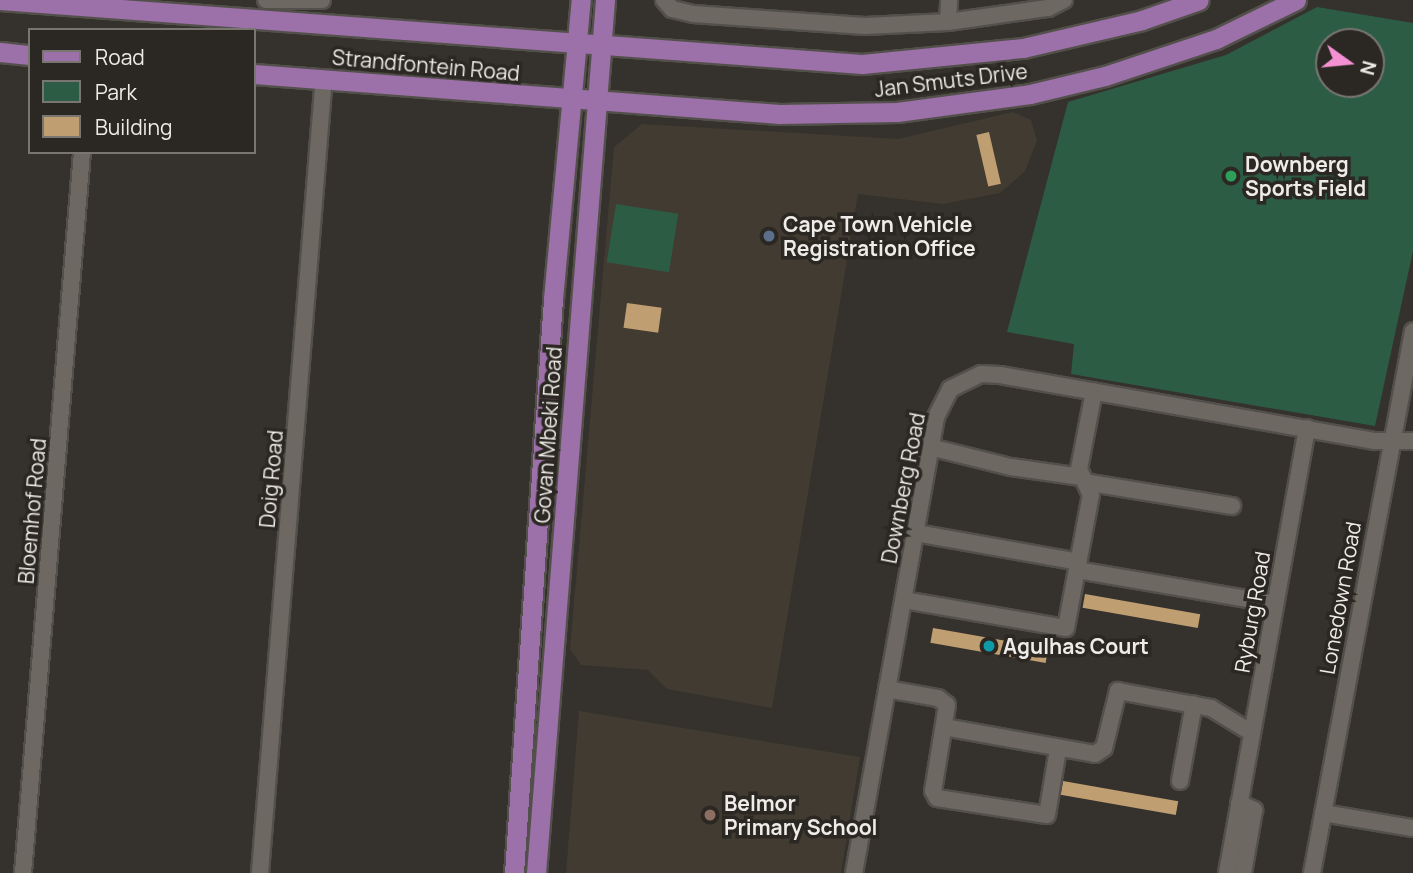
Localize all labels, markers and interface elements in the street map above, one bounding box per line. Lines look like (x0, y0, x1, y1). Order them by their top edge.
legend (28, 28, 256, 154)
north arrow (1315, 28, 1385, 98)
text: Road (95, 43, 145, 71)
street label: Strandfontein Road (331, 44, 521, 86)
street label: Jan Smuts Drive (873, 58, 1029, 102)
text: N (1354, 58, 1383, 78)
text: Park (95, 78, 137, 106)
text: Building (95, 113, 172, 141)
place label: Downberg Sports Field (1245, 151, 1366, 201)
marker: Downberg Sports Field (1223, 168, 1239, 184)
place label: Cape Town Vehicle Registration Office (783, 211, 976, 261)
marker: Cape Town Vehicle Registration Office (761, 228, 777, 244)
street label: Govan Mbeki Road (529, 346, 567, 524)
street label: Downberg Road (876, 411, 930, 565)
street label: Doig Road (254, 429, 288, 529)
street label: Bloemhof Road (13, 437, 51, 585)
street label: Lonedown Road (1314, 520, 1366, 676)
street label: Ryburg Road (1229, 549, 1275, 675)
place label: Agulhas Court (1003, 633, 1149, 659)
marker: Agulhas Court (981, 638, 997, 654)
place label: Belmor Primary School (724, 790, 878, 840)
marker: Belmor Primary School (702, 807, 718, 823)

